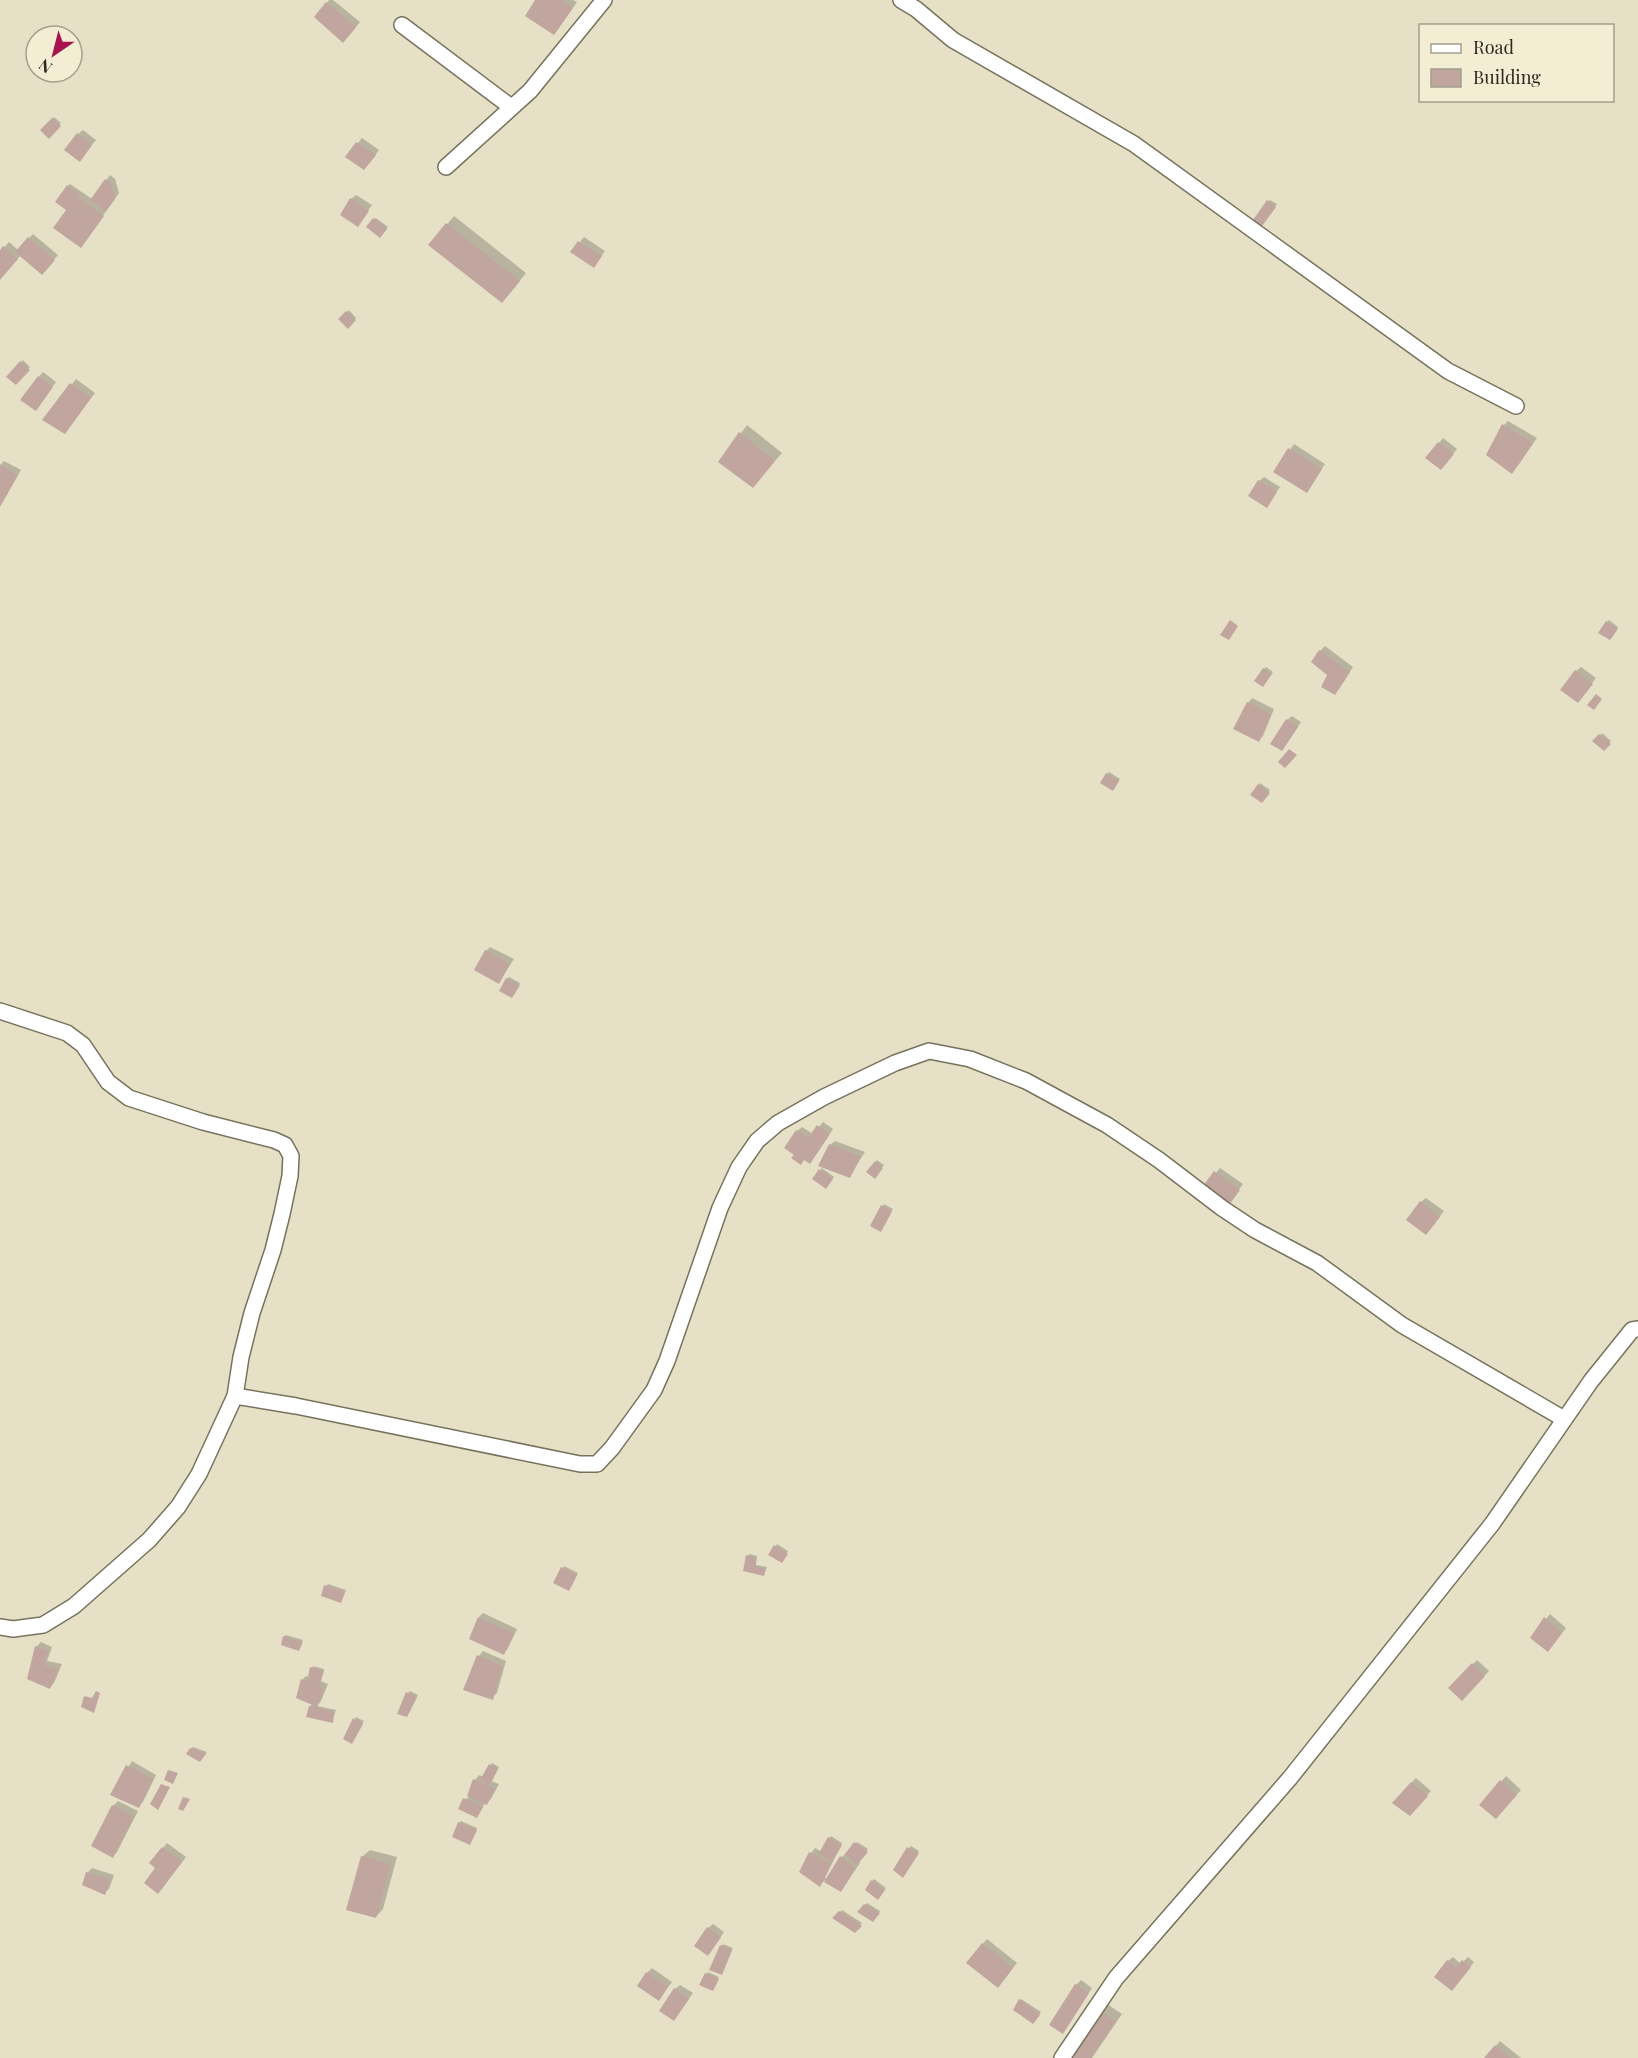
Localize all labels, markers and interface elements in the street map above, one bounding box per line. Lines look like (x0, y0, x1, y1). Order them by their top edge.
north arrow (24, 24, 84, 84)
legend (1419, 24, 1614, 102)
text: Road (1473, 35, 1514, 59)
text: N (34, 55, 56, 79)
text: Building (1473, 65, 1541, 89)

